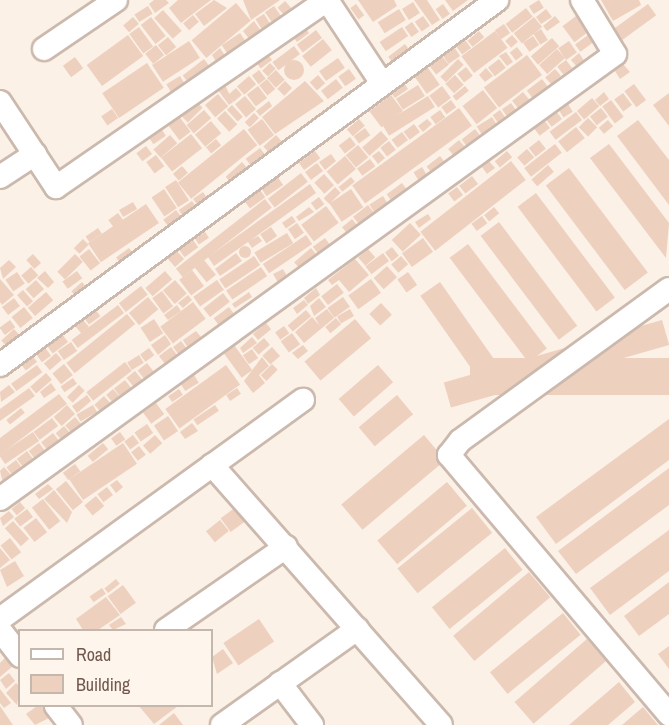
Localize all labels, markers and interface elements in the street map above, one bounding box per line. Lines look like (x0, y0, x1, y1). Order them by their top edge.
legend (18, 629, 213, 707)
text: Road (76, 642, 111, 667)
text: Building (76, 672, 130, 697)

